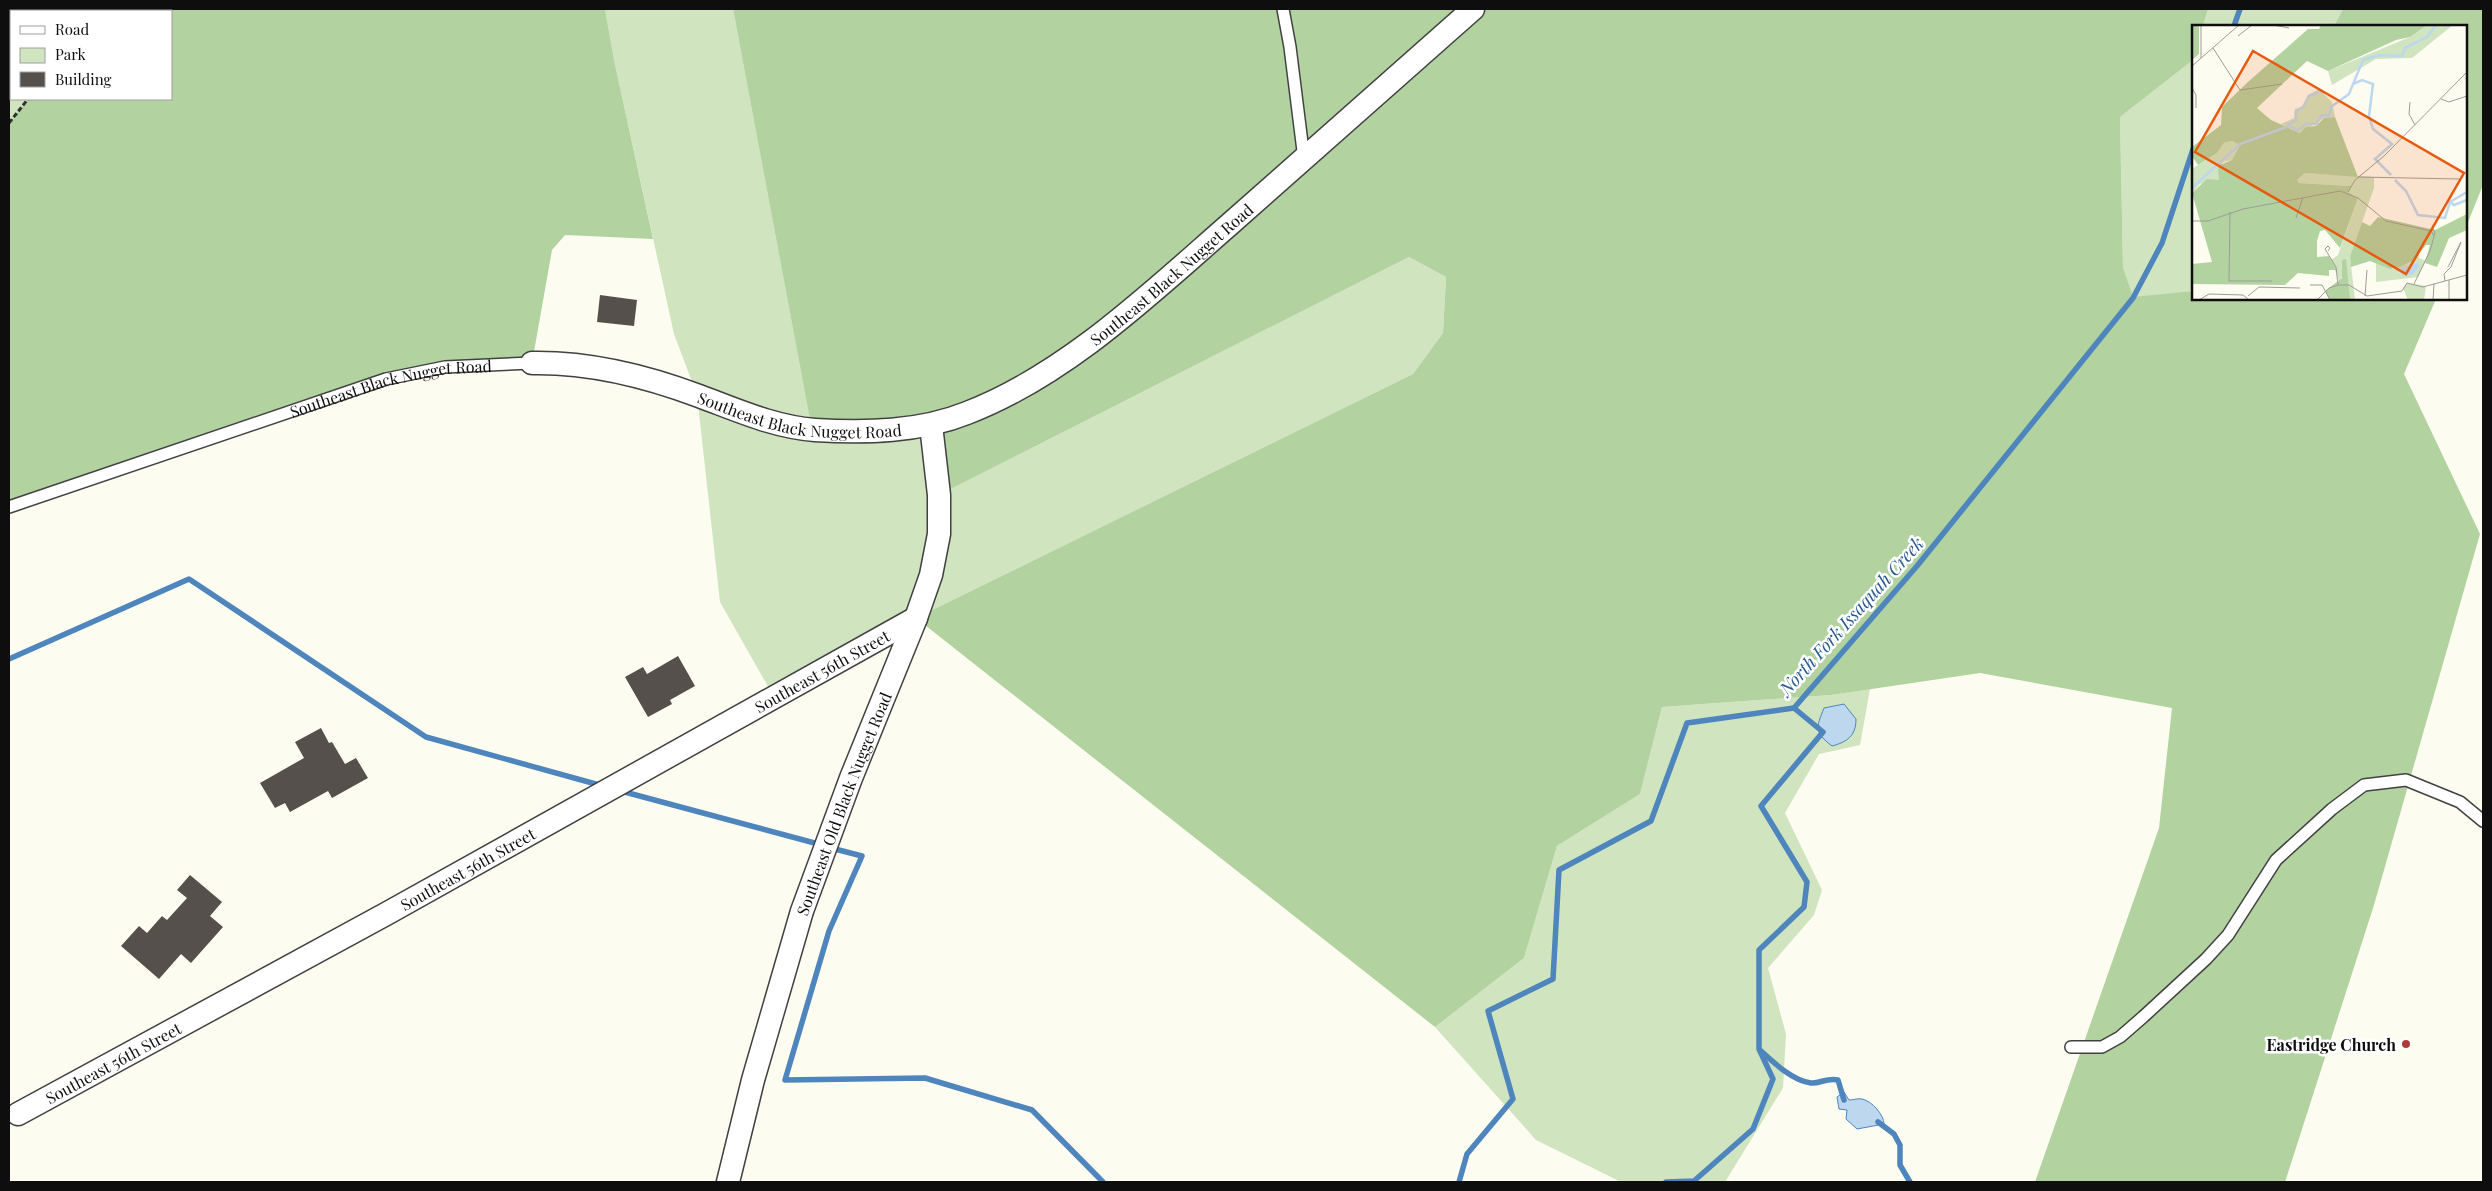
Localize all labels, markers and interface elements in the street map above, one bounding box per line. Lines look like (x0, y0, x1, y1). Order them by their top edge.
legend (10, 10, 172, 100)
text: Road (55, 19, 89, 39)
inset map (2192, 25, 2467, 300)
text: Park (55, 44, 87, 64)
text: Building (55, 69, 112, 89)
street label: Southeast Black Nugget Road (1085, 199, 1257, 350)
street label: Southeast Black Nugget Road (287, 354, 492, 421)
street label: Southeast Black Nugget Road (695, 386, 903, 442)
water label: North Fork Issaquah Creek (1772, 532, 1929, 702)
street label: Southeast 56th Street (751, 624, 893, 717)
street label: Southeast Old Black Nugget Road (791, 689, 895, 918)
street label: Southeast 56th Street (396, 822, 539, 915)
street label: Southeast 56th Street (41, 1017, 185, 1108)
place label: Eastridge Church (2266, 1034, 2396, 1055)
marker: Eastridge Church (2400, 1038, 2412, 1050)

